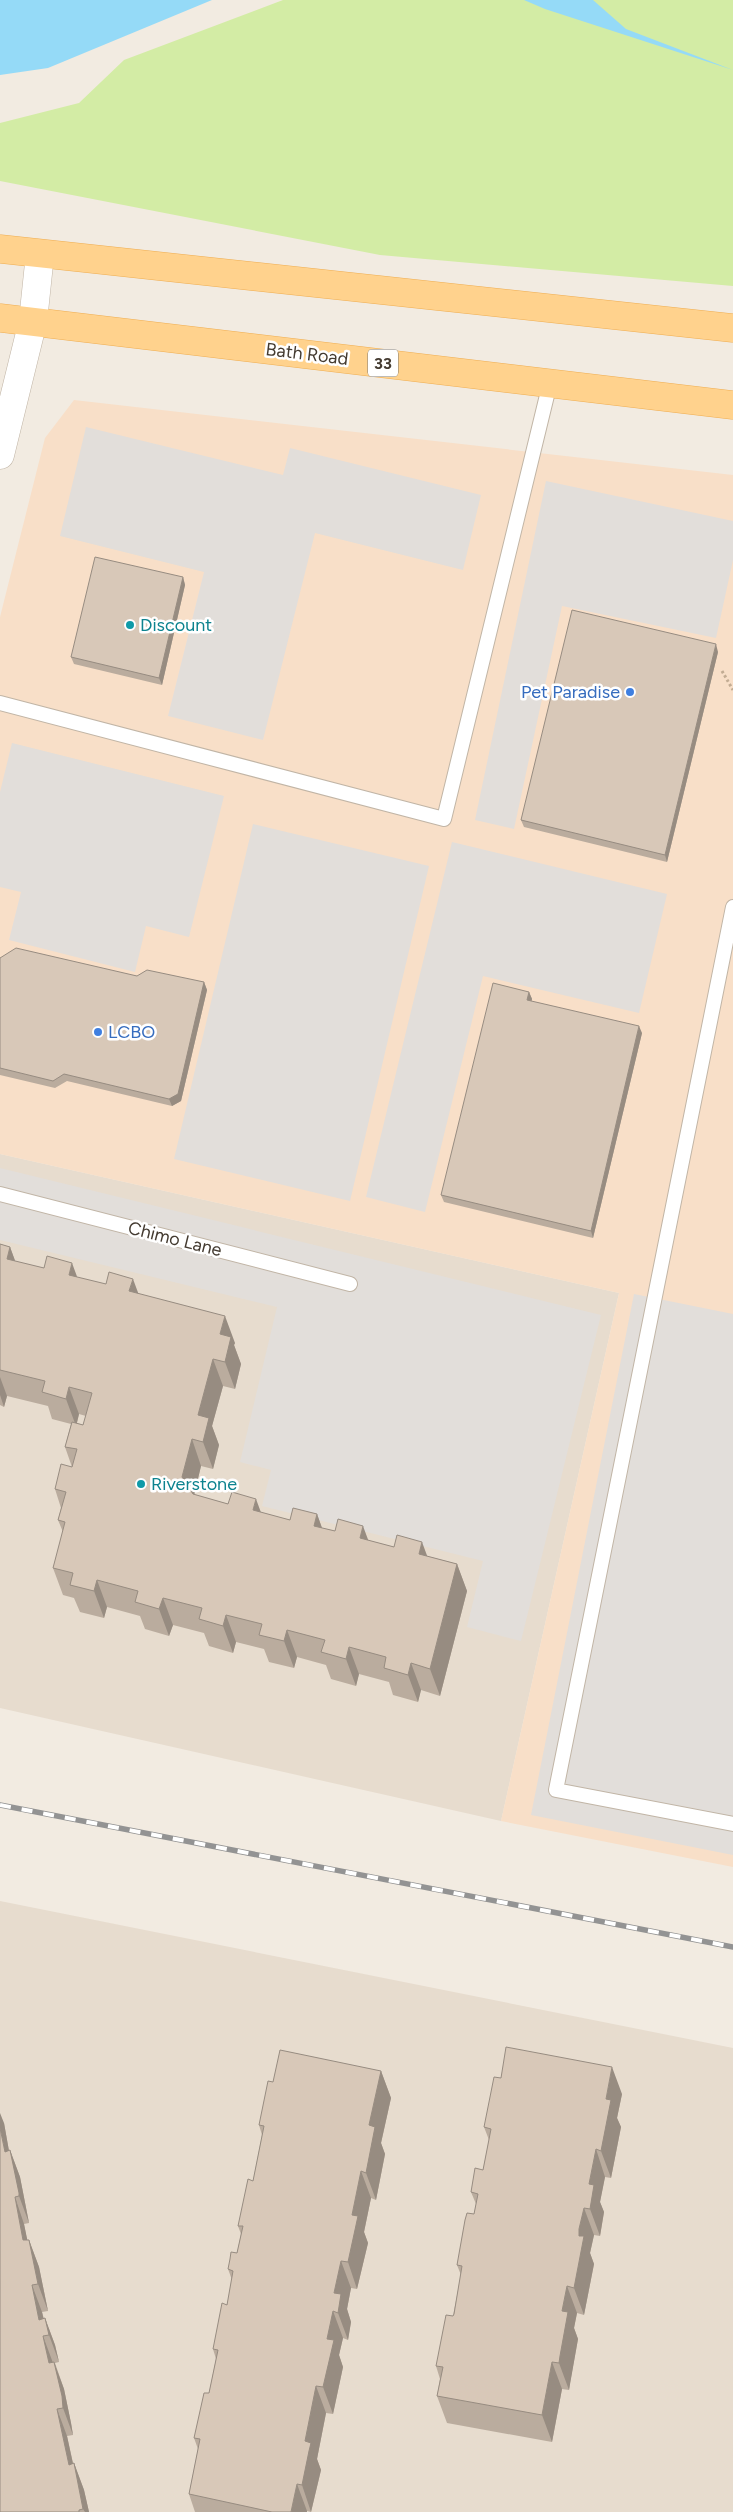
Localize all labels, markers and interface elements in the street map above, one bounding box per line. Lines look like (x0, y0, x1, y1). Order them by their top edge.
street label: Bath Road (265, 338, 349, 370)
road number: 33 (368, 349, 398, 376)
place label: Discount (140, 614, 212, 636)
marker: Discount (124, 619, 136, 631)
place label: Pet Paradise (521, 681, 620, 703)
marker: Pet Paradise (624, 686, 636, 698)
place label: LCBO (108, 1021, 155, 1043)
marker: LCBO (92, 1026, 104, 1038)
street label: Chimo Lane (126, 1217, 224, 1261)
place label: Riverstone (151, 1473, 237, 1495)
marker: Riverstone (135, 1478, 147, 1490)

